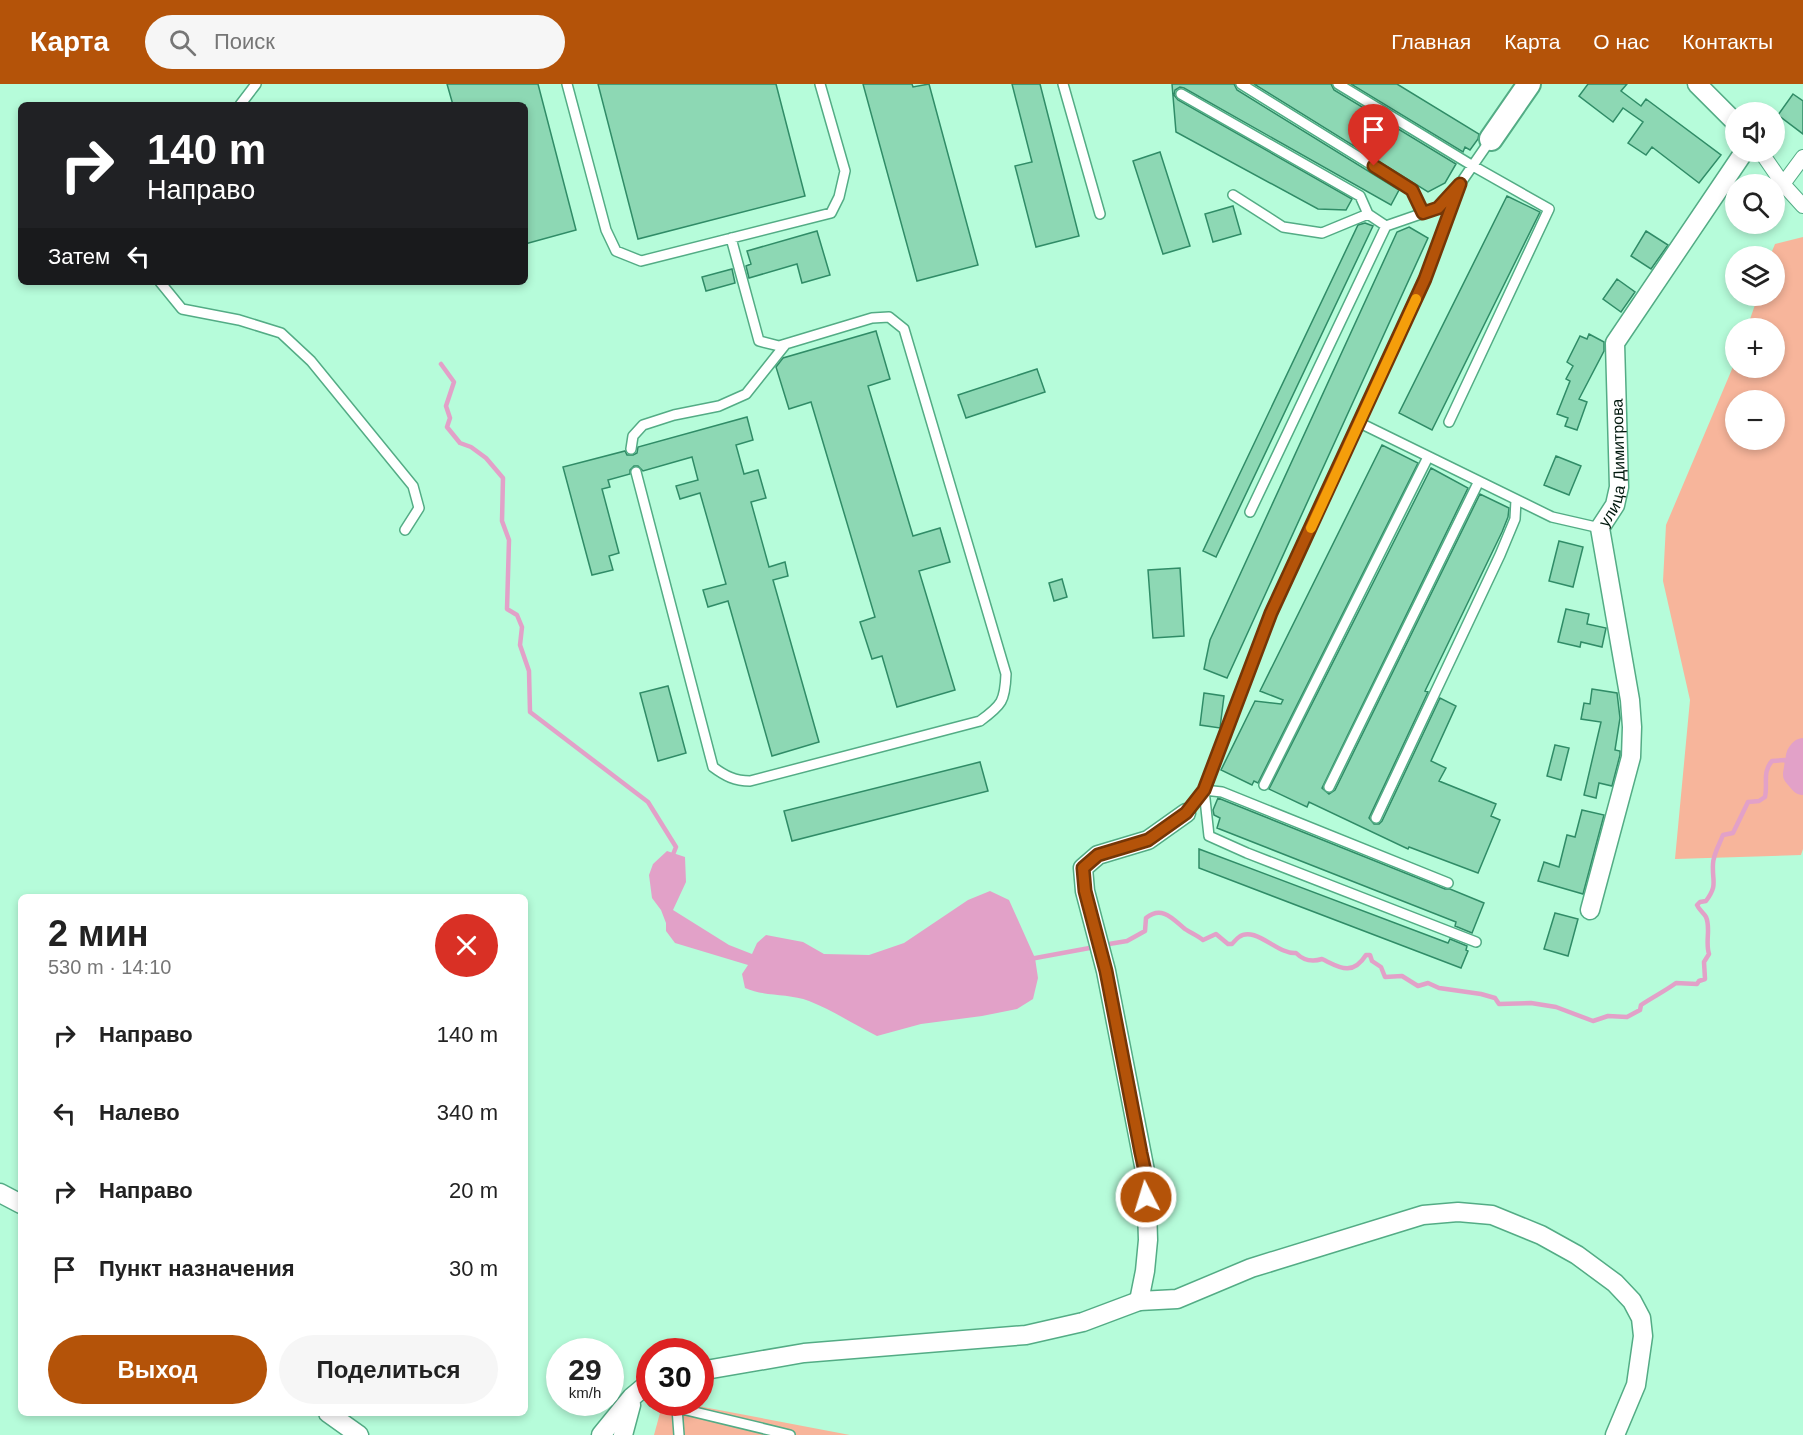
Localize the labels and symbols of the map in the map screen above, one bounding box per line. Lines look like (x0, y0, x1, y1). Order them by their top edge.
pin (1348, 104, 1399, 166)
street label: улица Димитрова (1595, 398, 1628, 530)
position arrow (1114, 1165, 1178, 1229)
speed limit sign: 30 (636, 1338, 714, 1416)

